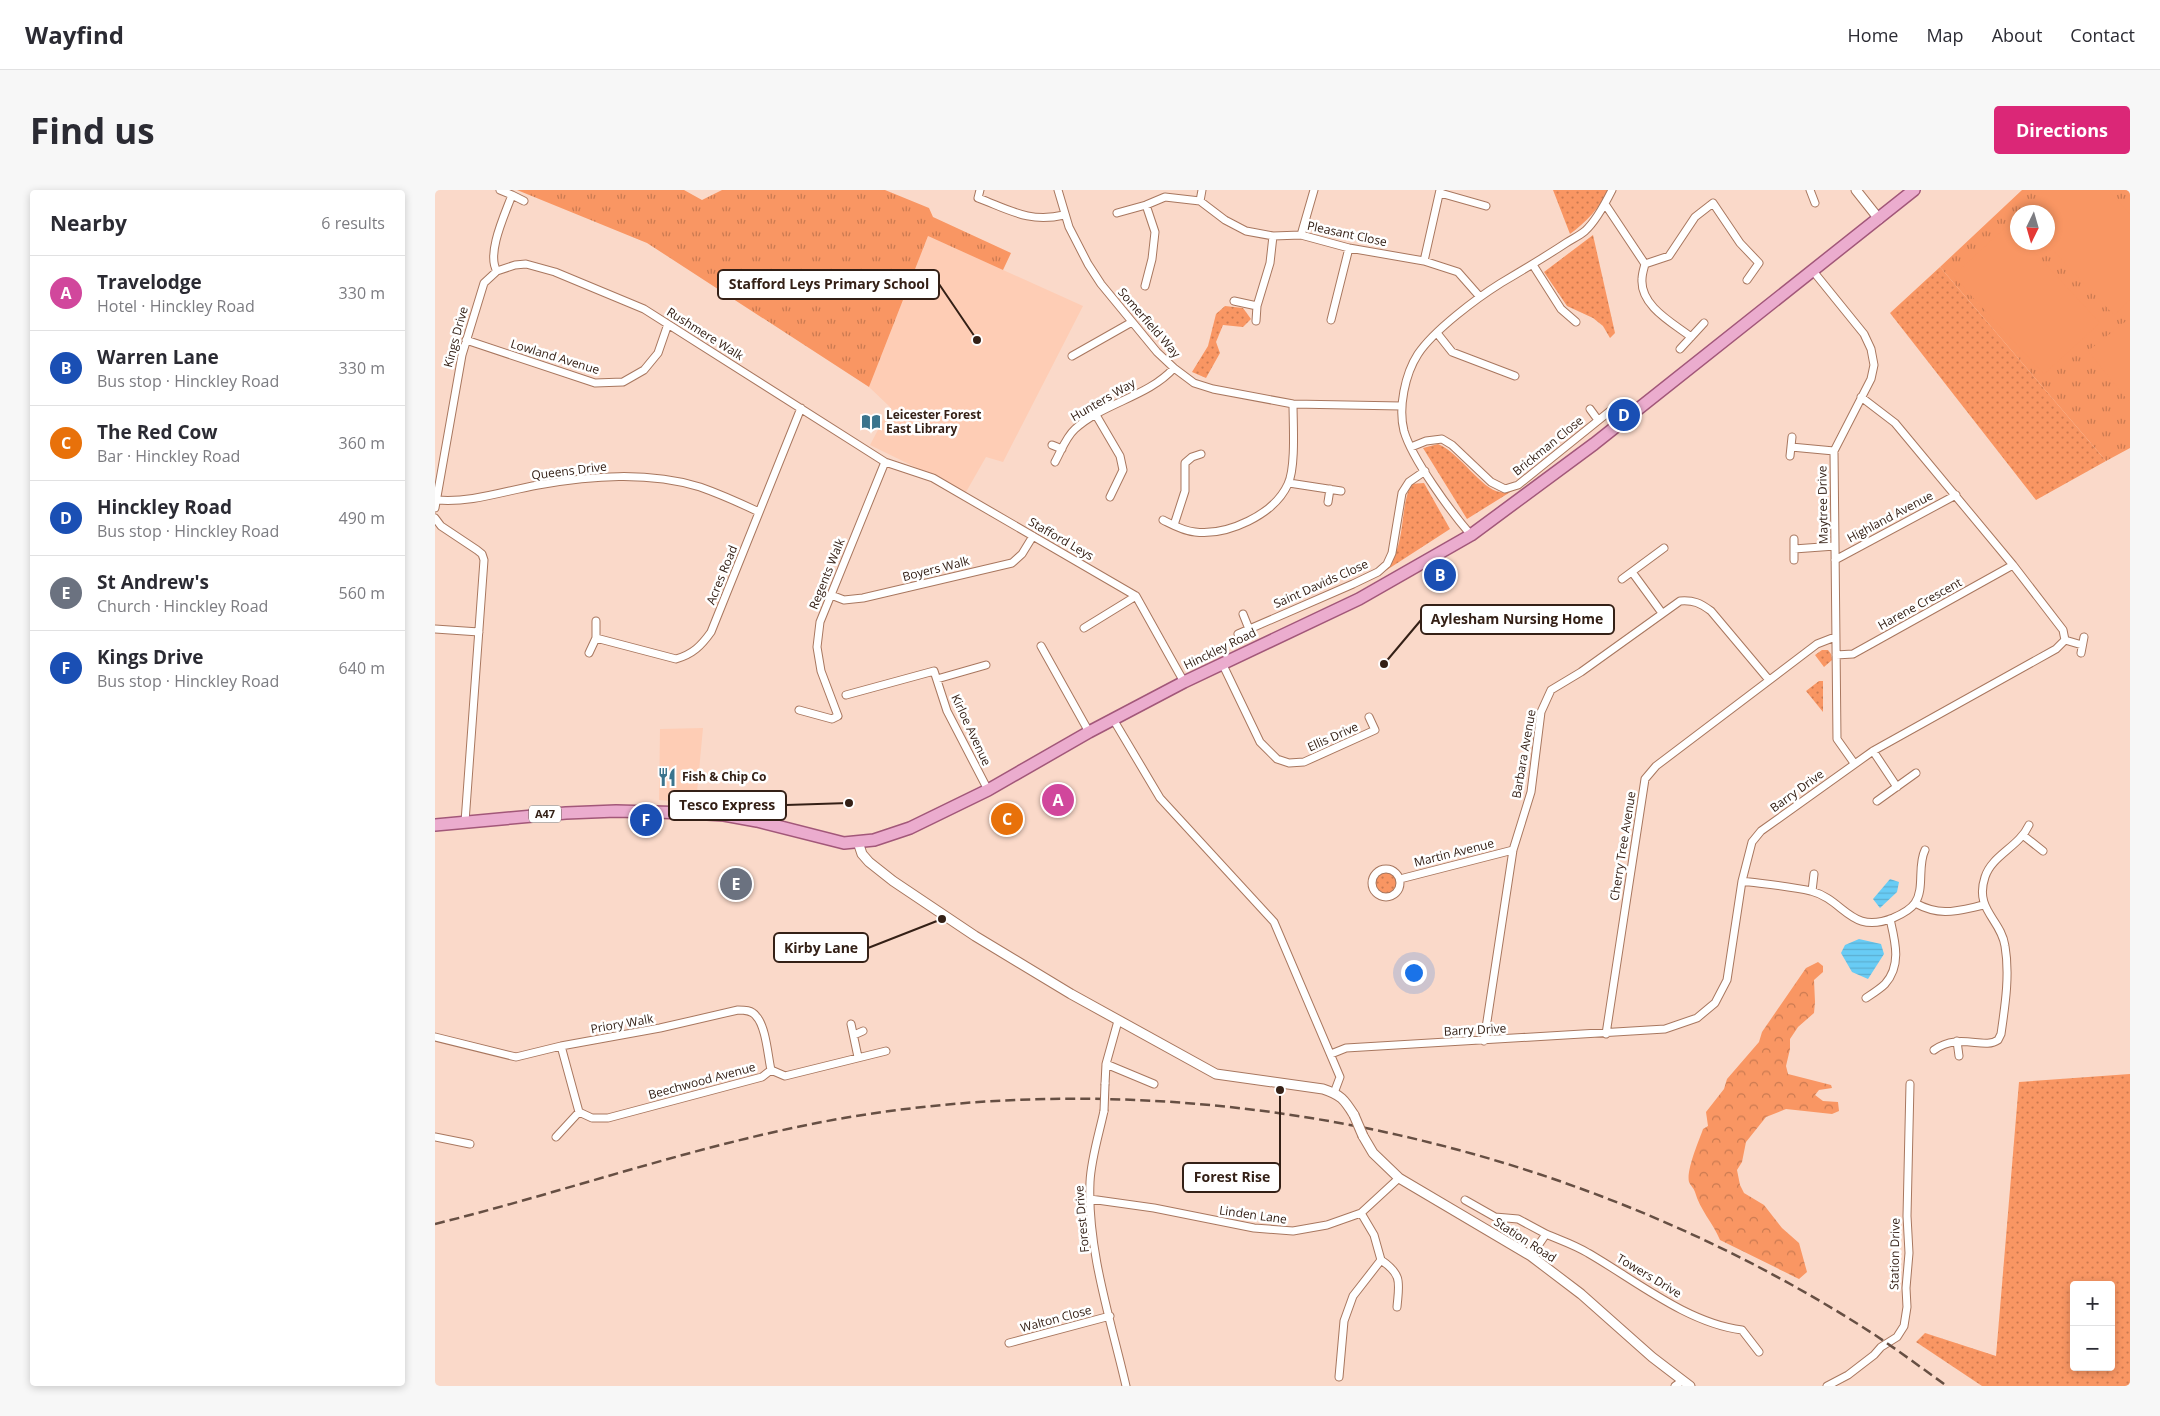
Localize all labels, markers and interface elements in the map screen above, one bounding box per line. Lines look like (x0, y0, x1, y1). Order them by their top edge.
text: Wayfind (25, 18, 124, 51)
text: Home (1848, 23, 1898, 47)
text: Map (1926, 23, 1964, 47)
text: About (1992, 23, 2042, 47)
text: Contact (2070, 23, 2135, 47)
button: Directions (1994, 106, 2130, 154)
text: Find us (30, 107, 155, 154)
north arrow (2010, 205, 2055, 250)
text: Nearby (50, 209, 127, 237)
text: 6 results (321, 212, 385, 234)
street label: Pleasant Close (1306, 217, 1389, 250)
text: Travelodge (97, 269, 202, 295)
callout: Stafford Leys Primary School (718, 270, 939, 299)
text: Stafford Leys Primary School (729, 274, 929, 293)
text: A (60, 282, 72, 304)
text: 330 m (339, 282, 385, 304)
street label: Somerfield Way (1114, 284, 1185, 362)
text: Hotel · Hinckley Road (97, 295, 255, 317)
street label: Rushmere Walk (664, 303, 747, 364)
street label: Kings Drive (439, 304, 472, 369)
street label: Lowland Avenue (509, 335, 602, 378)
text: Warren Lane (97, 344, 219, 370)
text: B (61, 357, 71, 379)
text: 330 m (339, 357, 385, 379)
text: Bus stop · Hinckley Road (97, 370, 279, 392)
street label: Hunters Way (1067, 374, 1139, 425)
pin: D (1608, 396, 1640, 434)
place label: Leicester Forest East Library (886, 406, 981, 437)
library icon: Leicester Forest East Library (860, 411, 882, 433)
street label: Brickman Close (1509, 412, 1587, 479)
text: The Red Cow (97, 419, 218, 445)
text: C (61, 432, 71, 454)
text: 360 m (339, 432, 385, 454)
text: Bar · Hinckley Road (97, 445, 240, 467)
street label: Queens Drive (530, 457, 608, 484)
street label: Maytree Drive (1813, 465, 1832, 544)
street label: Highland Avenue (1844, 487, 1936, 546)
text: Hinckley Road (97, 494, 232, 520)
text: D (60, 507, 72, 529)
text: 490 m (339, 507, 385, 529)
street label: Stafford Leys (1025, 513, 1097, 564)
text: Bus stop · Hinckley Road (97, 520, 279, 542)
street label: Regents Walk (805, 535, 849, 612)
street label: Acres Road (702, 543, 741, 607)
street label: Boyers Walk (901, 552, 972, 585)
street label: Saint Davids Close (1271, 555, 1371, 612)
pin: B (1424, 556, 1456, 594)
text: St Andrew's (97, 569, 209, 595)
street label: Harene Crescent (1875, 573, 1965, 634)
text: E (62, 582, 70, 604)
text: 560 m (339, 582, 385, 604)
text: Church · Hinckley Road (97, 595, 268, 617)
callout: Aylesham Nursing Home (1421, 605, 1614, 634)
text: Aylesham Nursing Home (1431, 609, 1603, 628)
street label: Hinckley Road (1181, 624, 1259, 673)
text: Kings Drive (97, 644, 204, 670)
text: F (62, 657, 70, 679)
text: 640 m (339, 657, 385, 679)
text: Bus stop · Hinckley Road (97, 670, 279, 692)
street label: Kirloe Avenue (947, 691, 996, 769)
street label: Barbara Avenue (1507, 708, 1540, 800)
street label: Ellis Drive (1305, 718, 1361, 755)
street label: Barry Drive (1766, 765, 1827, 816)
restaurant icon: Fish & Chip Co (656, 766, 678, 788)
place label: Fish & Chip Co (682, 768, 766, 785)
pin: A (1042, 781, 1074, 819)
street label: Cherry Tree Avenue (1605, 790, 1640, 902)
callout: Tesco Express (669, 791, 786, 820)
text: Tesco Express (679, 795, 775, 814)
pin: C (991, 800, 1023, 838)
pin: F (630, 801, 662, 839)
road number: A47 (529, 806, 561, 822)
street label: Martin Avenue (1412, 834, 1496, 871)
pin: E (720, 865, 752, 903)
callout: Kirby Lane (774, 933, 868, 962)
text: Kirby Lane (784, 938, 858, 957)
your location (1401, 960, 1427, 986)
street label: Priory Walk (589, 1010, 655, 1037)
street label: Barry Drive (1443, 1019, 1507, 1040)
street label: Beechwood Avenue (646, 1058, 758, 1103)
callout: Forest Rise (1183, 1163, 1280, 1192)
text: Forest Rise (1194, 1167, 1270, 1186)
street label: Forest Drive (1070, 1184, 1093, 1253)
street label: Linden Lane (1218, 1201, 1288, 1228)
street label: Station Road (1491, 1213, 1560, 1266)
street label: Station Drive (1885, 1218, 1904, 1290)
street label: Towers Drive (1614, 1249, 1685, 1302)
map controls (2070, 1281, 2115, 1371)
button: + (2070, 1281, 2115, 1326)
street label: Walton Close (1018, 1301, 1094, 1336)
button: − (2070, 1326, 2115, 1371)

